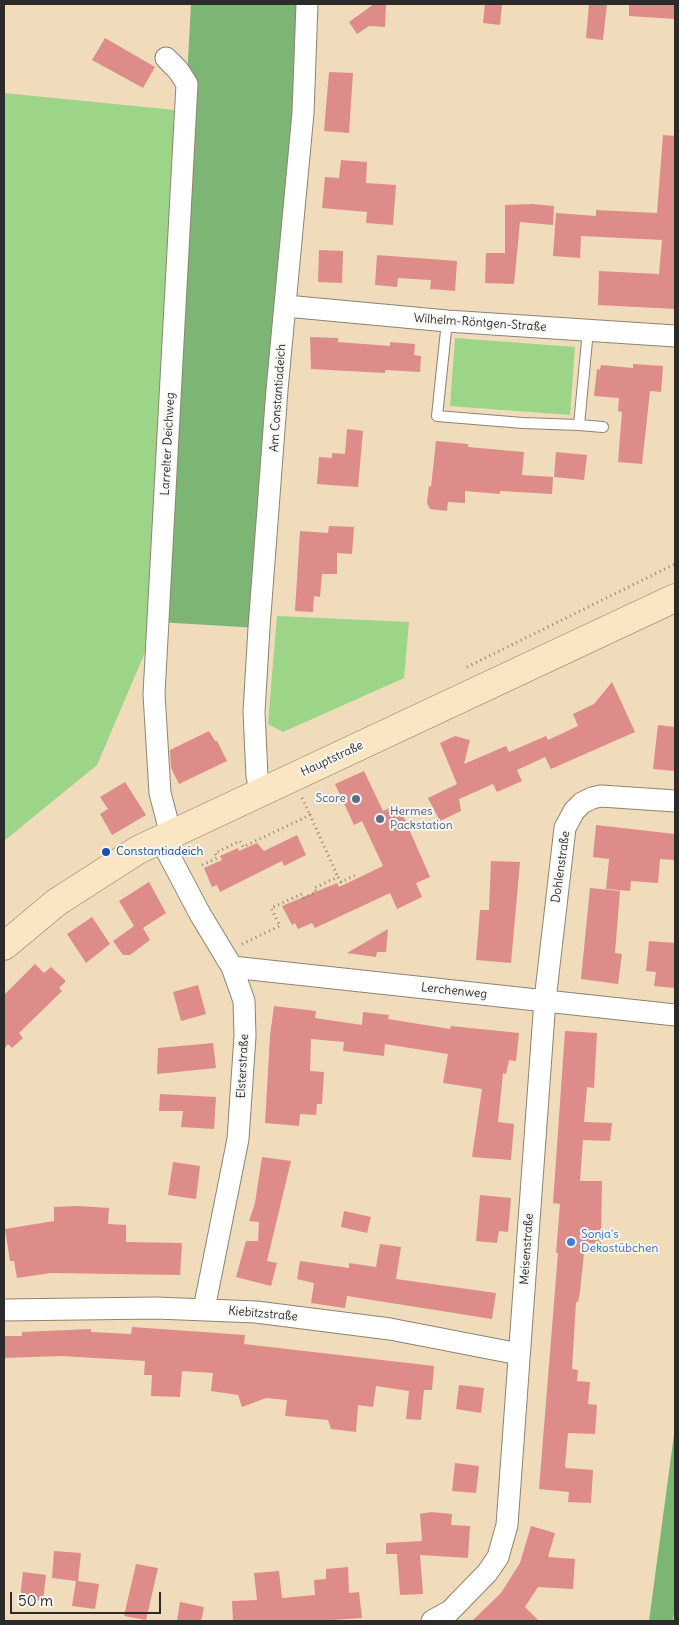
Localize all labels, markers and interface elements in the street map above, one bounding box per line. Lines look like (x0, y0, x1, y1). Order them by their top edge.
street label: Wilhelm-Röntgen-Straße (413, 311, 547, 335)
street label: Am Constantiadeich (267, 343, 289, 453)
street label: Larrelter Deichweg (158, 392, 178, 496)
street label: Hauptstraße (298, 738, 366, 780)
place label: Score (316, 792, 346, 806)
marker: Score (350, 793, 362, 805)
place label: Hermes Packstation (390, 805, 453, 833)
marker: Hermes Packstation (374, 813, 386, 825)
street label: Dohlenstraße (549, 830, 573, 904)
place label: Constantiadeich (116, 845, 203, 859)
marker: Constantiadeich (100, 846, 112, 858)
street label: Lerchenweg (420, 980, 488, 1002)
street label: Elsterstraße (234, 1033, 252, 1099)
street label: Meisenstraße (517, 1213, 537, 1285)
place label: Sonja's Dekostübchen (581, 1228, 658, 1256)
marker: Sonja's Dekostübchen (565, 1236, 577, 1248)
street label: Kiebitzstraße (228, 1304, 298, 1324)
scale bar (12, 1582, 164, 1614)
text: 50 m (18, 1591, 53, 1610)

